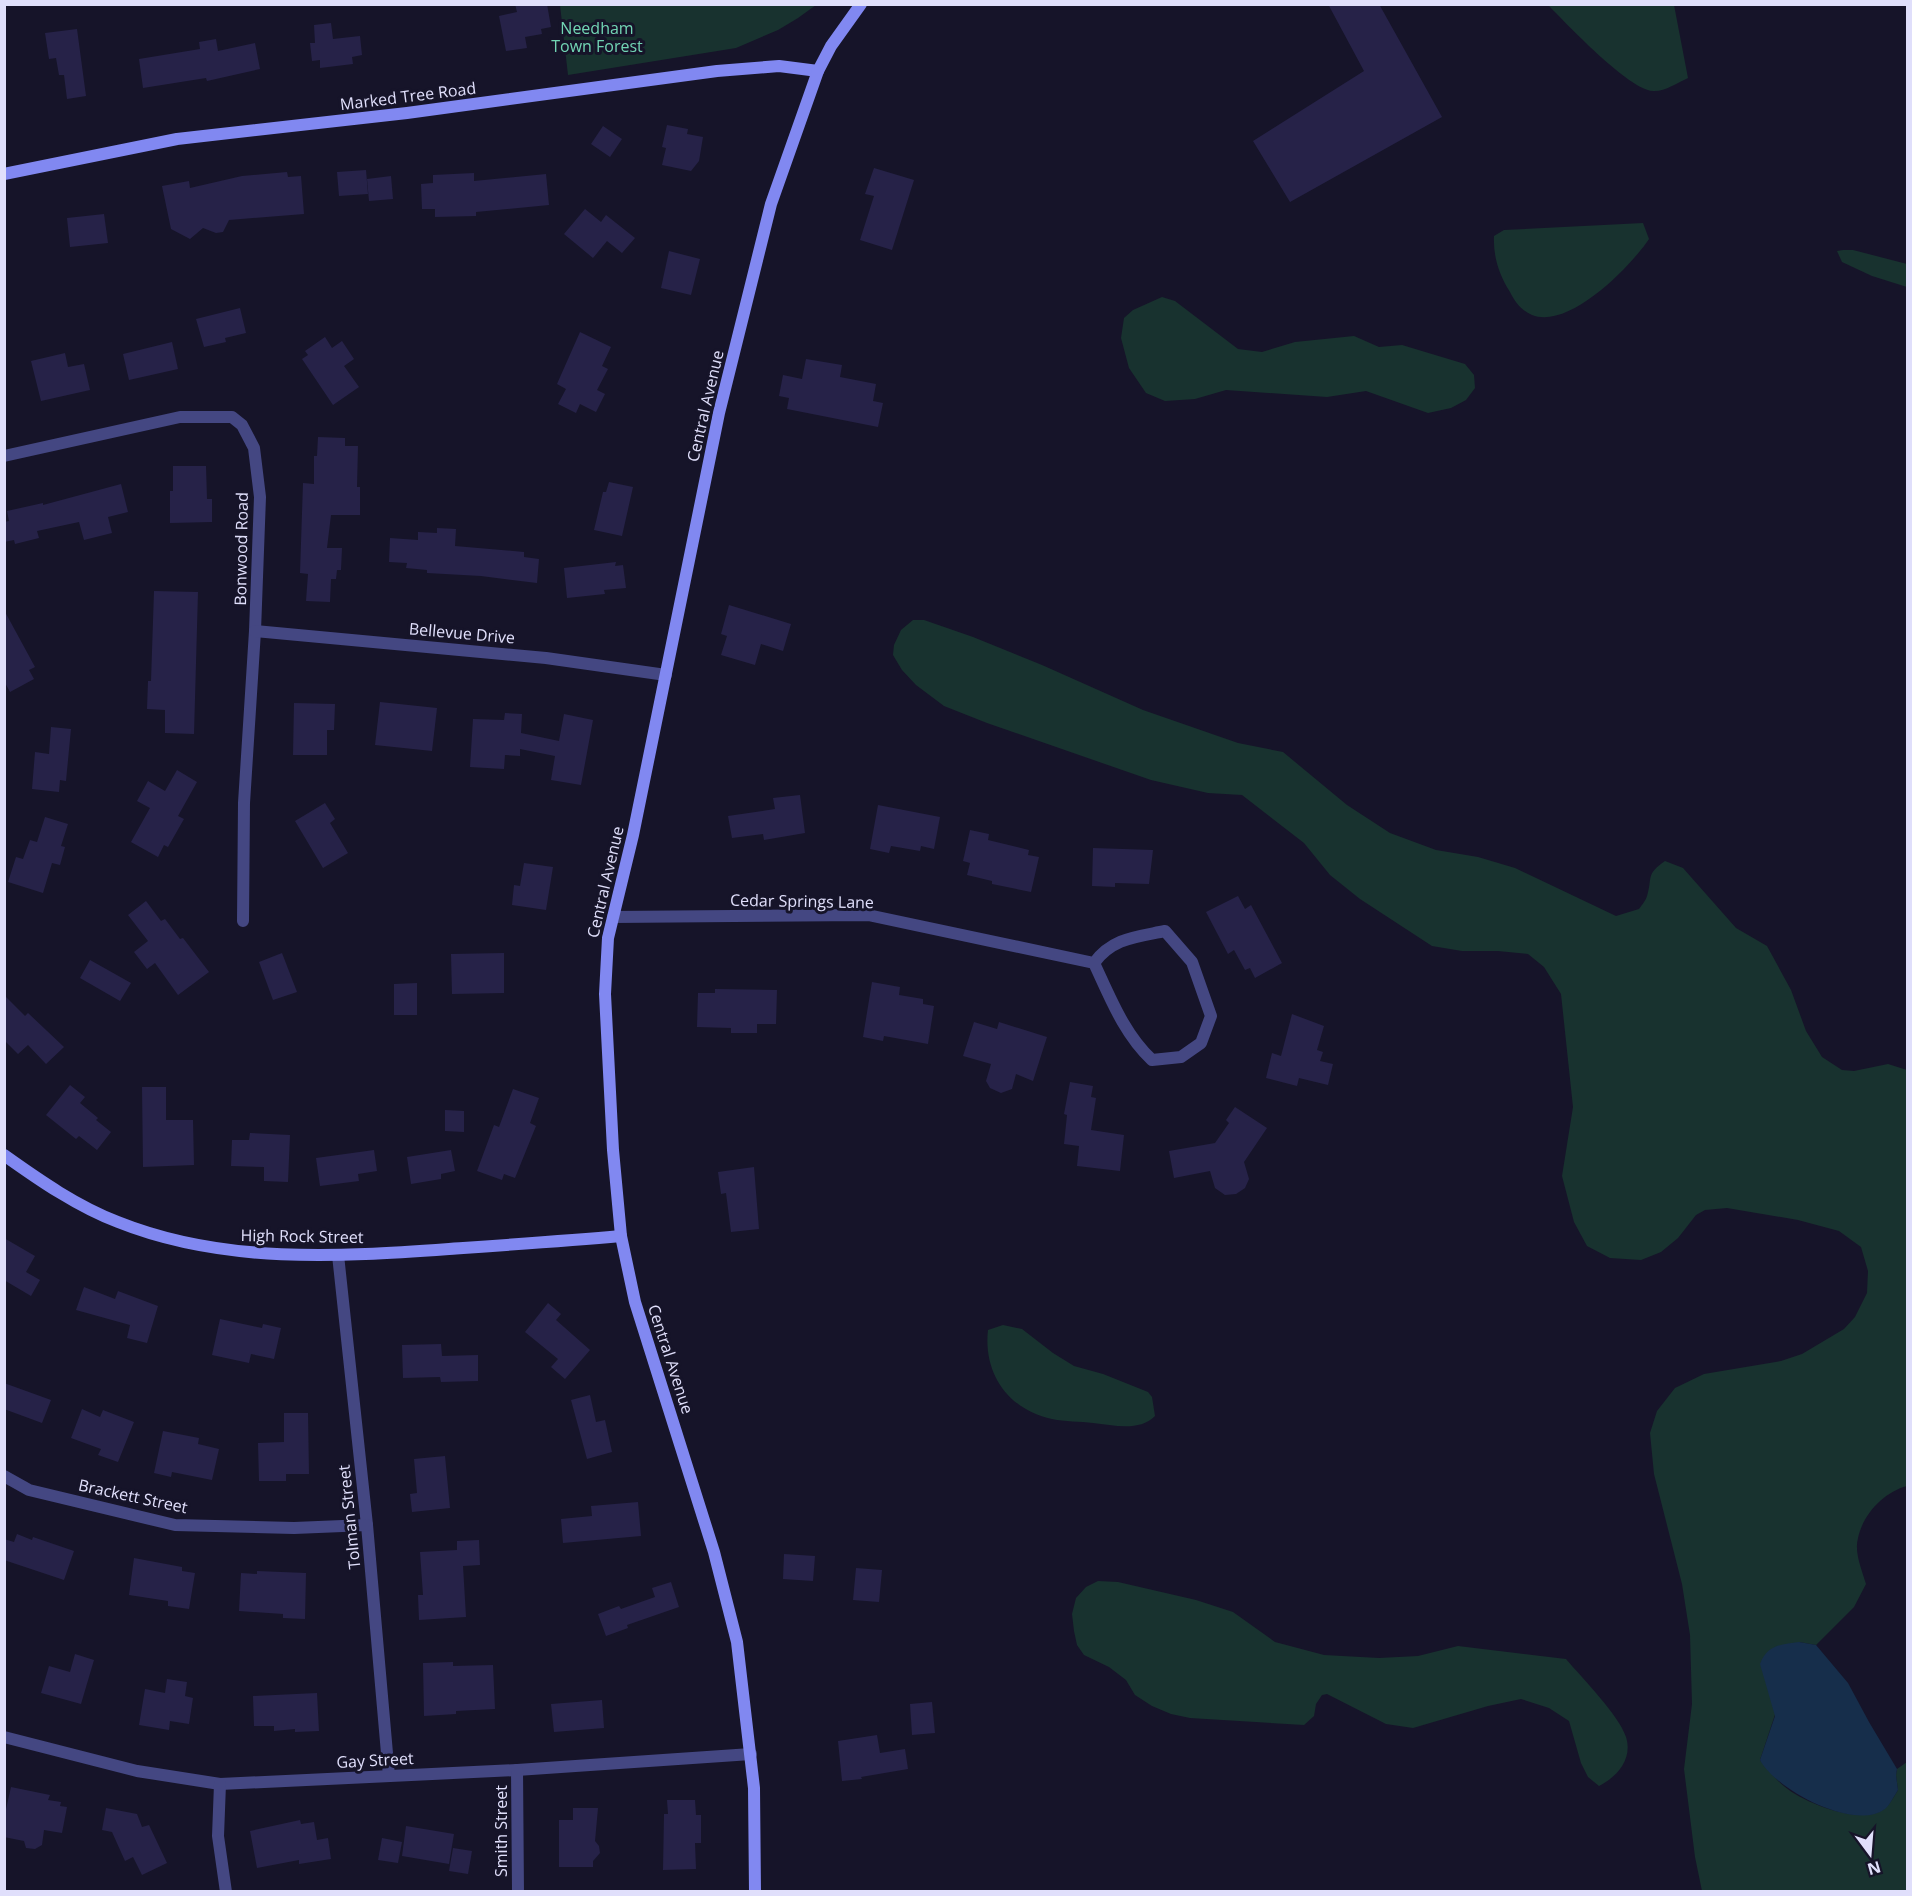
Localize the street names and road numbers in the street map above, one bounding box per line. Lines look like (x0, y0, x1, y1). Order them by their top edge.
street label: Marked Tree Road (339, 77, 477, 115)
street label: Central Avenue (681, 348, 729, 464)
street label: Bonwood Road (229, 492, 253, 606)
street label: Bellevue Drive (408, 617, 516, 649)
street label: Central Avenue (581, 824, 629, 940)
street label: Cedar Springs Lane (730, 889, 874, 913)
street label: High Rock Street (240, 1224, 364, 1248)
street label: Central Avenue (643, 1301, 699, 1417)
street label: Tolman Street (333, 1463, 365, 1570)
street label: Brackett Street (76, 1474, 190, 1518)
street label: Gay Street (336, 1747, 415, 1773)
street label: Smith Street (490, 1785, 512, 1877)

